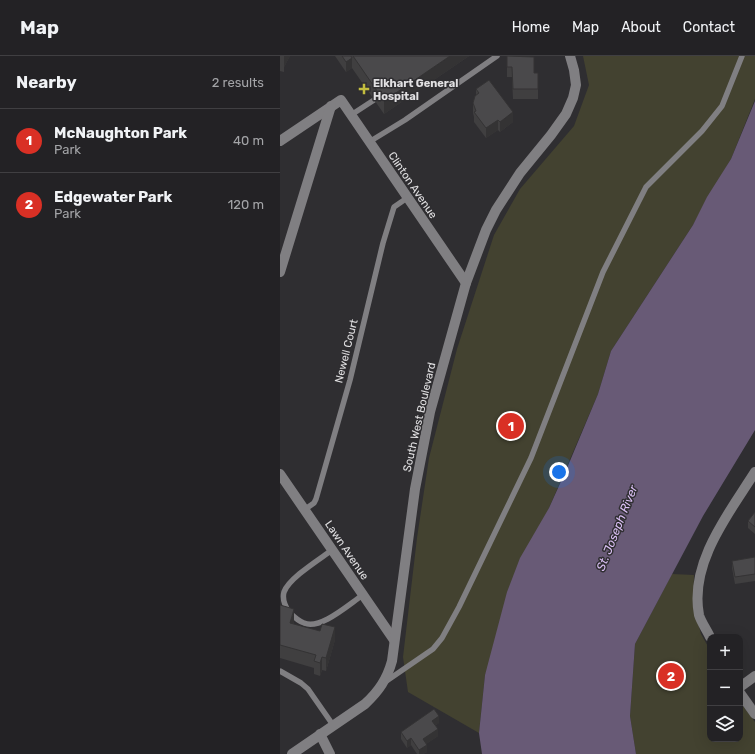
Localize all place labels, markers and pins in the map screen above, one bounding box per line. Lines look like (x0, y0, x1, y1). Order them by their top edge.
place label: Elkhart General Hospital (373, 77, 458, 103)
marker: Elkhart General Hospital (358, 83, 370, 95)
pin: 1 (498, 411, 524, 441)
pin: 2 (658, 661, 684, 691)

